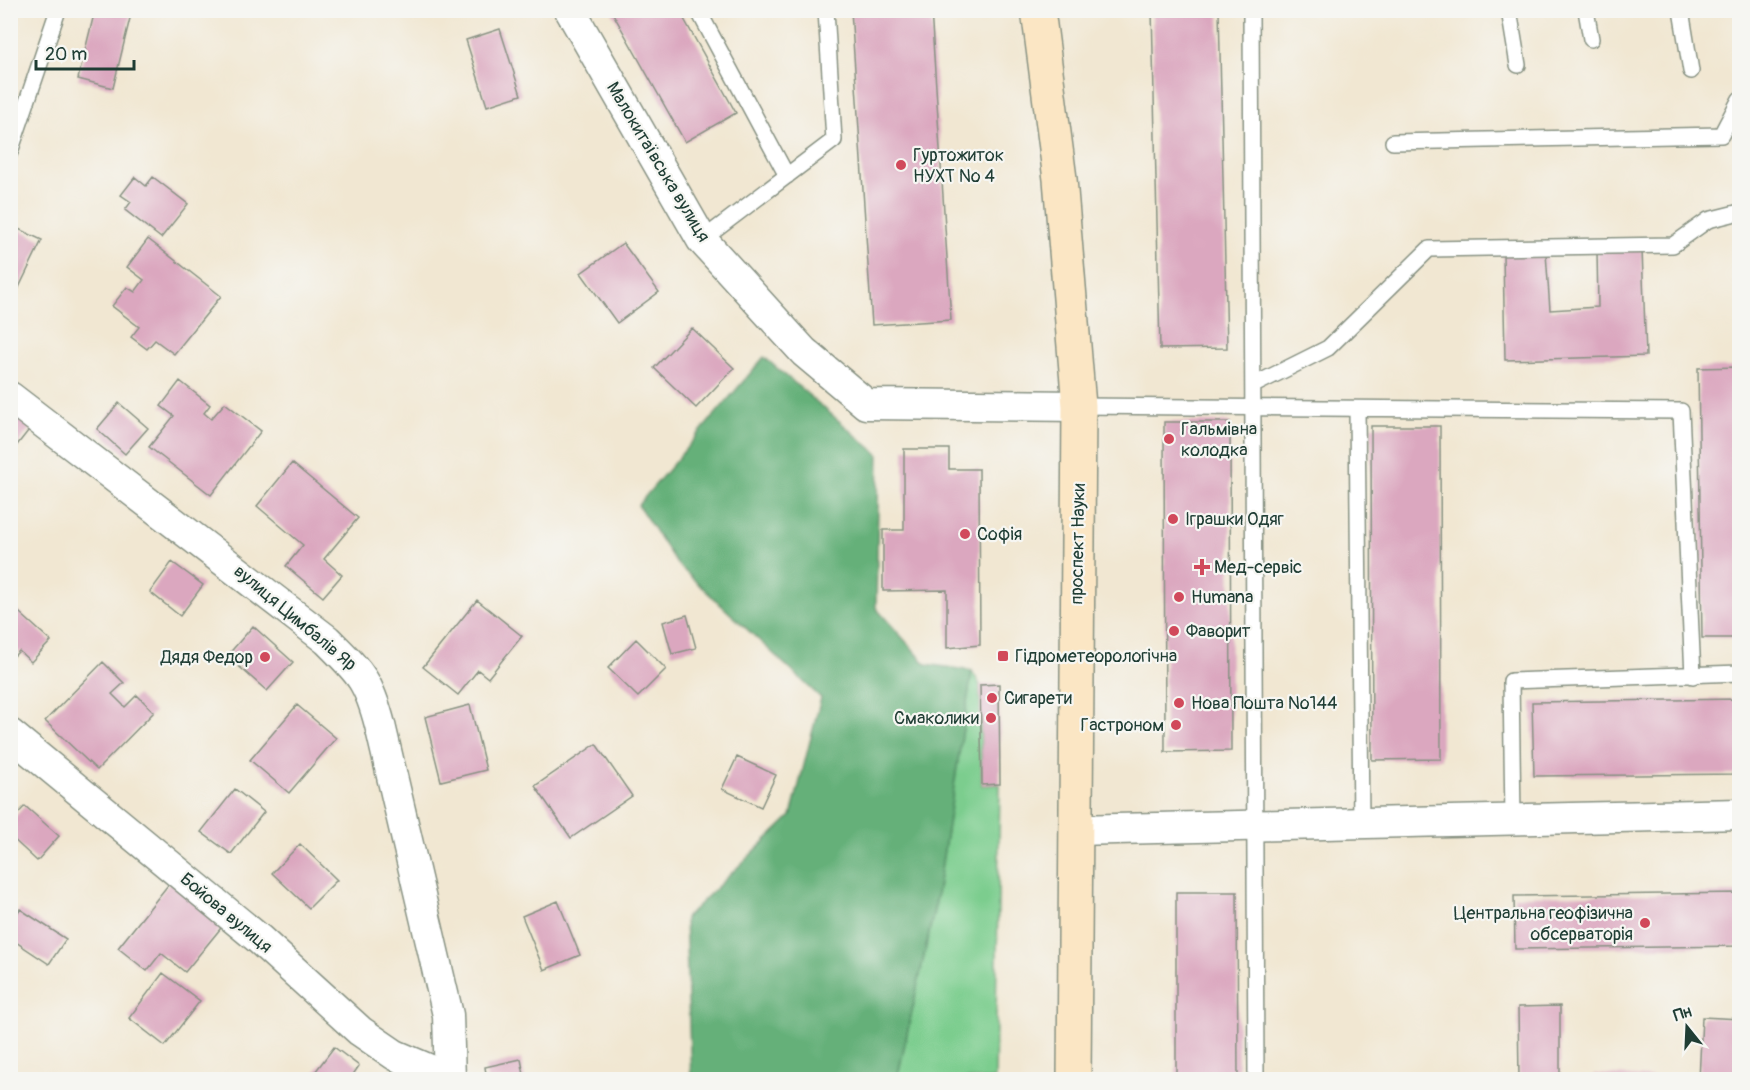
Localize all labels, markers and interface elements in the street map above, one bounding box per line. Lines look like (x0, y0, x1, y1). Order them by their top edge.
scale bar (36, 33, 134, 71)
text: 20 m (45, 43, 87, 66)
street label: Малокитаївська вулиця (601, 78, 715, 246)
place label: Гуртожиток НУХТ № 4 (913, 144, 1004, 188)
marker: Гуртожиток НУХТ № 4 (894, 158, 908, 172)
place label: Гальмівна колодка (1181, 418, 1257, 462)
marker: Гальмівна колодка (1162, 432, 1176, 446)
street label: проспект Науки (1065, 483, 1091, 605)
place label: Іграшки Одяг (1185, 508, 1284, 531)
marker: Іграшки Одяг (1166, 512, 1180, 526)
place label: Софія (977, 523, 1022, 546)
marker: Софія (958, 527, 972, 541)
place label: Мед-сервіс (1214, 556, 1302, 579)
street label: вулиця Цимбалів Яр (229, 560, 361, 676)
marker: Мед-сервіс (1195, 560, 1209, 574)
place label: Humana (1191, 586, 1253, 609)
marker: Humana (1172, 590, 1186, 604)
place label: Фаворит (1186, 620, 1250, 643)
marker: Фаворит (1167, 624, 1181, 638)
place label: Гідрометеорологічна (1015, 645, 1177, 668)
place label: Дядя Федор (160, 646, 253, 669)
marker: Гідрометеорологічна (996, 649, 1010, 663)
marker: Дядя Федор (258, 650, 272, 664)
place label: Сигарети (1004, 687, 1072, 710)
marker: Сигарети (985, 691, 999, 705)
place label: Нова Пошта №144 (1191, 692, 1338, 715)
marker: Нова Пошта №144 (1172, 696, 1186, 710)
place label: Смаколики (894, 707, 979, 730)
marker: Смаколики (984, 711, 998, 725)
place label: Гастроном (1081, 714, 1164, 737)
marker: Гастроном (1169, 718, 1183, 732)
street label: Бойова вулиця (175, 868, 277, 958)
place label: Центральна геофізична обсерваторія (1454, 902, 1633, 946)
marker: Центральна геофізична обсерваторія (1638, 916, 1652, 930)
north arrow (1657, 997, 1717, 1057)
text: Пн (1671, 1001, 1694, 1026)

